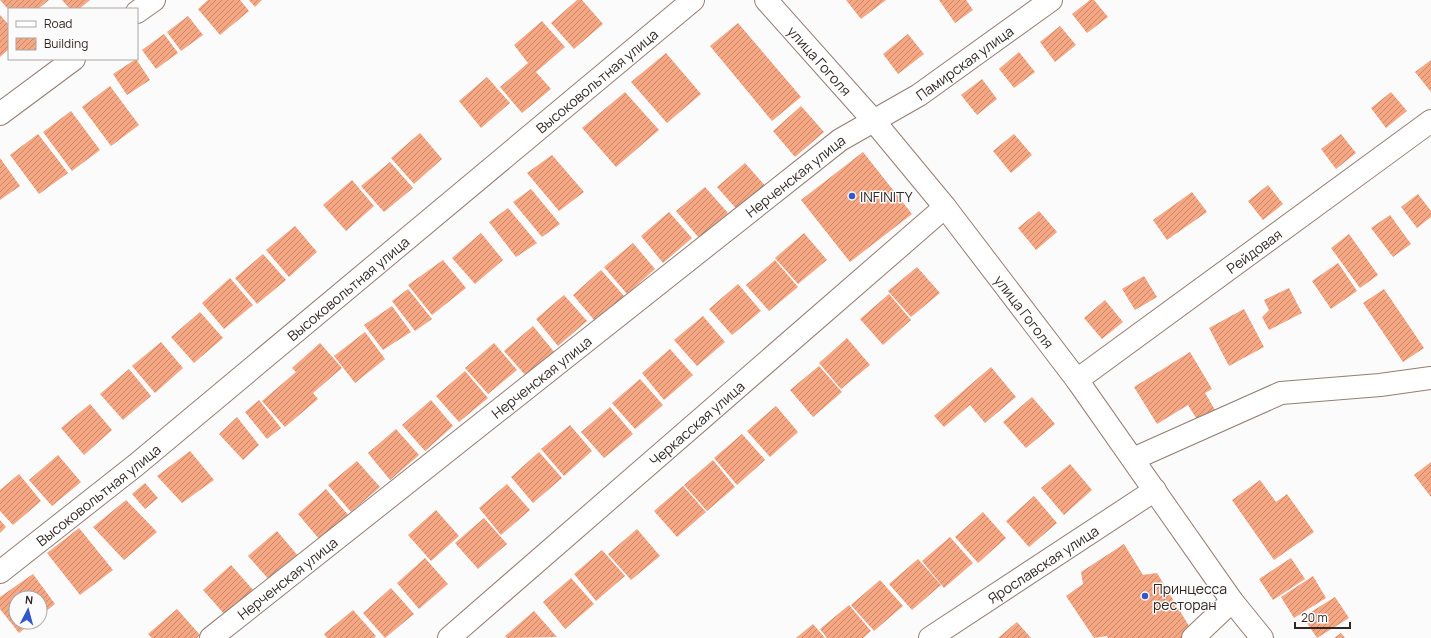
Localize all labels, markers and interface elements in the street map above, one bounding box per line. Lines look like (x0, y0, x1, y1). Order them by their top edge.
legend (8, 8, 138, 60)
text: Road (44, 15, 72, 32)
street label: улица Гоголя (784, 21, 856, 99)
street label: Памирская улица (912, 21, 1017, 104)
street label: Высоковольтная улица (532, 24, 662, 137)
text: Building (44, 35, 88, 52)
street label: Нерченская улица (741, 130, 848, 221)
place label: INFINITY (860, 187, 913, 206)
marker: INFINITY (847, 191, 857, 201)
street label: Рейдовая (1222, 224, 1285, 277)
street label: Высоковольтная улица (283, 232, 413, 345)
street label: улица Гоголя (991, 271, 1059, 352)
street label: Нерченская улица (487, 331, 595, 422)
street label: Черкасская улица (645, 376, 748, 470)
street label: Высоковольтная улица (32, 439, 164, 550)
street label: Ярославская улица (984, 520, 1102, 607)
street label: Нерченская улица (233, 532, 341, 623)
place label: Принцесса ресторан (1153, 579, 1227, 614)
north arrow (8, 590, 48, 630)
marker: Принцесса ресторан (1140, 591, 1150, 601)
text: N (24, 592, 34, 607)
scale bar (1295, 604, 1350, 630)
text: 20 m (1301, 609, 1328, 626)

